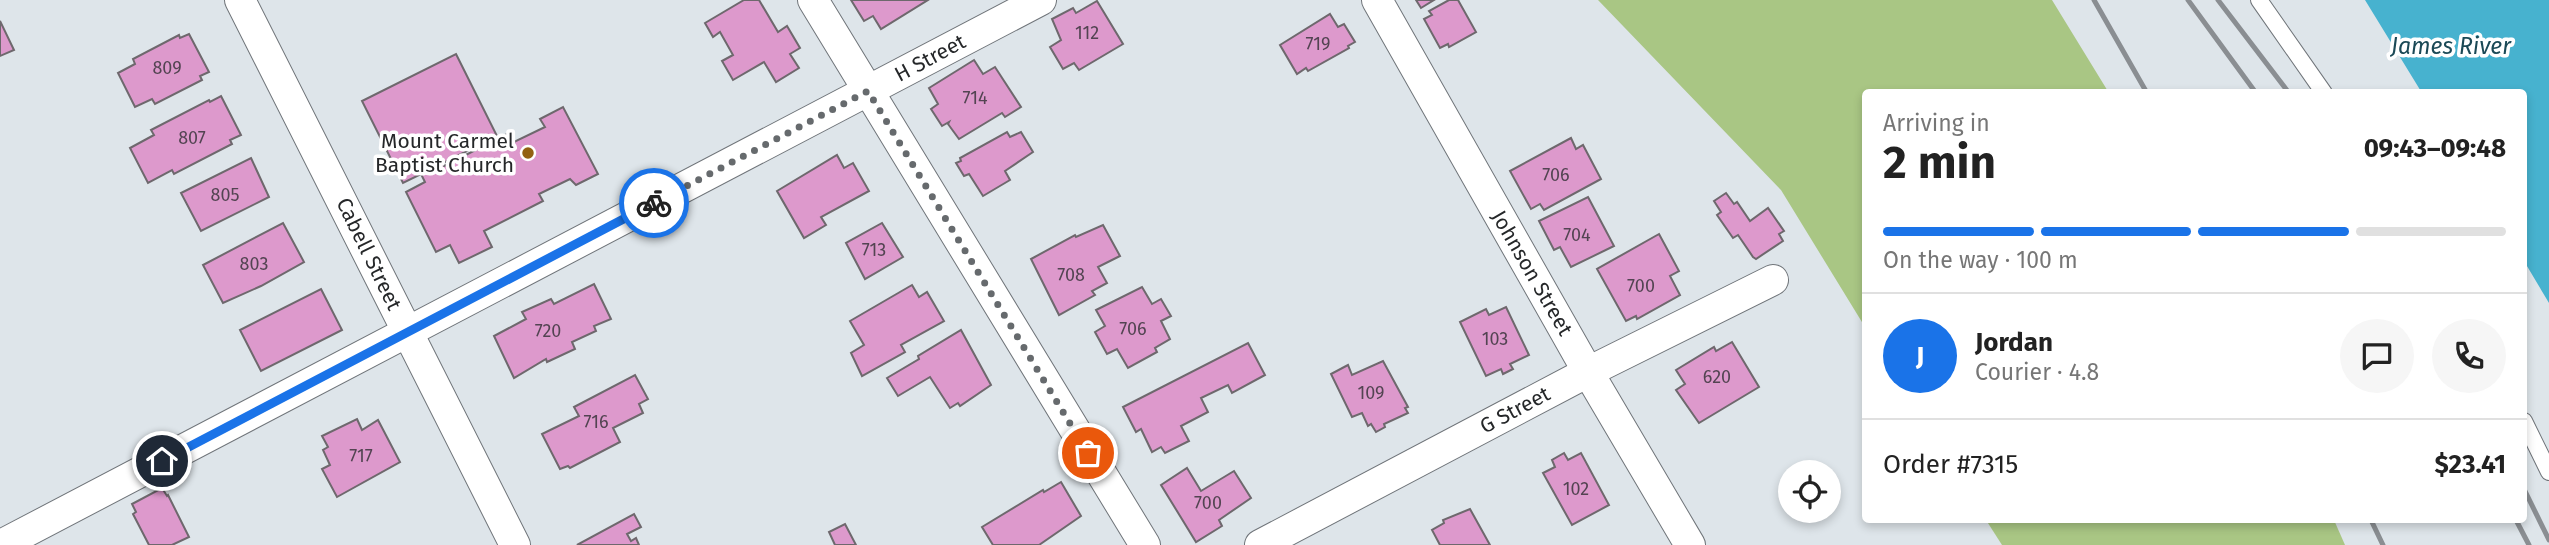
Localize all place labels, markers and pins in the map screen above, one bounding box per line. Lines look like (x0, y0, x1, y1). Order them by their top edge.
place label: Mount Carmel Baptist Church (375, 128, 514, 178)
marker: Mount Carmel Baptist Church (520, 145, 536, 161)
pin (1058, 423, 1118, 483)
pin (132, 431, 192, 491)

